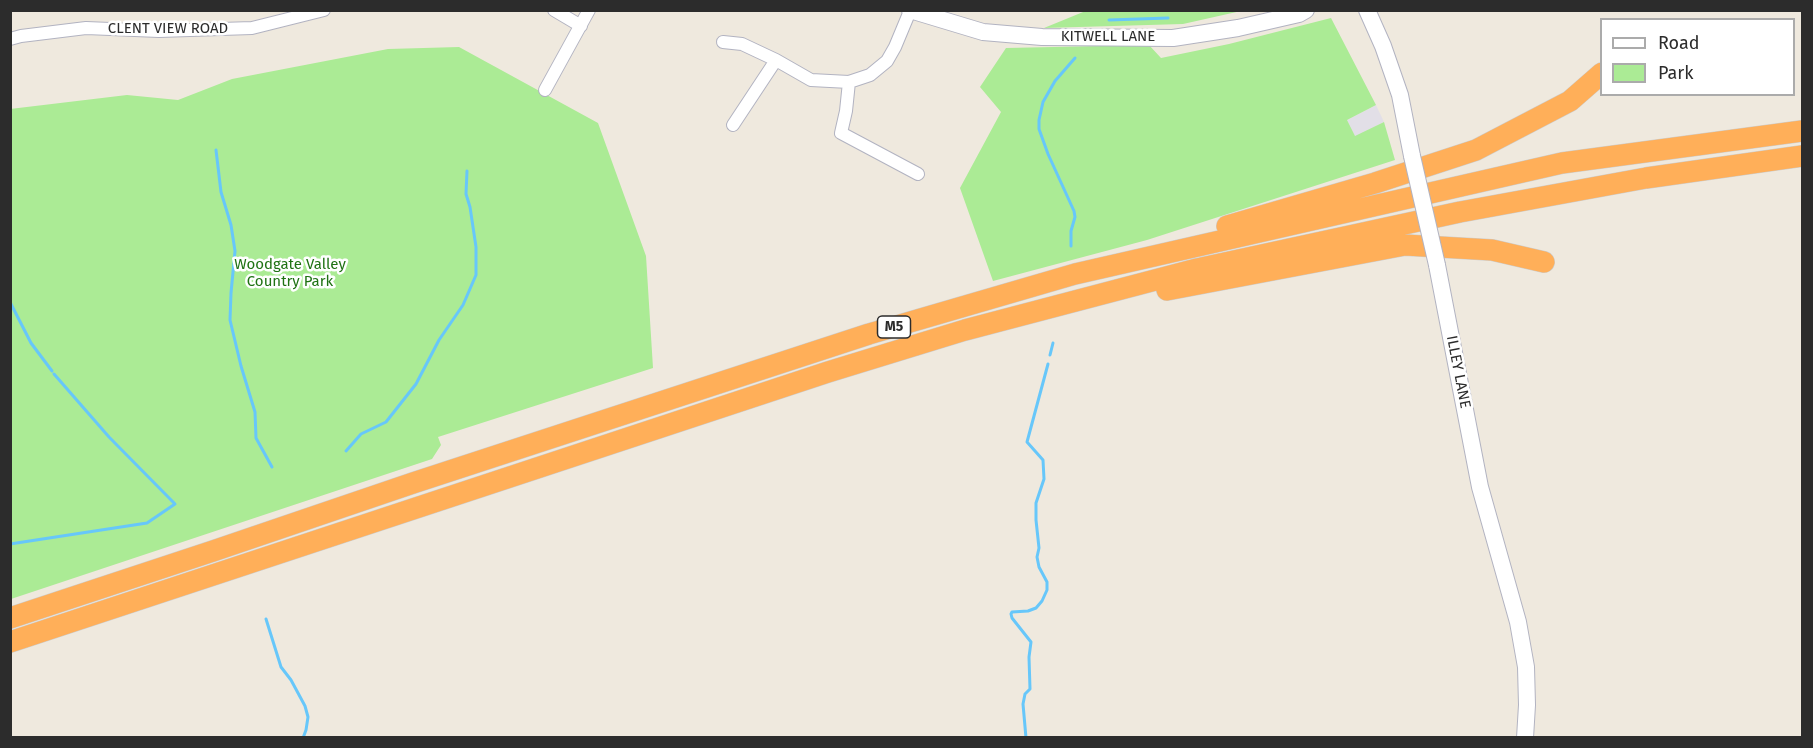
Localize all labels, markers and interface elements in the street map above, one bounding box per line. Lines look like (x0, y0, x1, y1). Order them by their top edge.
legend (1600, 18, 1795, 96)
street label: CLENT VIEW ROAD (108, 20, 228, 38)
street label: KITWELL LANE (1061, 28, 1155, 46)
text: Road (1658, 32, 1700, 54)
text: Park (1658, 62, 1693, 84)
park label: Woodgate Valley Country Park (234, 256, 346, 291)
road number: M5 (878, 316, 910, 338)
street label: ILLEY LANE (1442, 334, 1474, 410)

